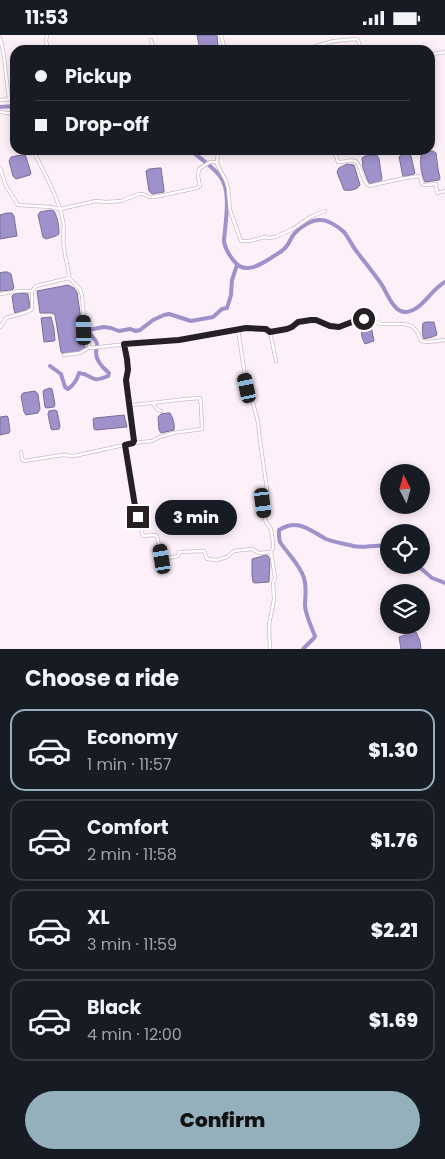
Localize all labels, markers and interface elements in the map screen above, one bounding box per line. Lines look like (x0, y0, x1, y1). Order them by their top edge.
text: 11:53 (25, 4, 69, 31)
text: Pickup (65, 63, 131, 90)
text: Drop-off (65, 111, 149, 138)
route start (353, 308, 375, 330)
car (75, 315, 92, 345)
car (236, 372, 257, 404)
north arrow (380, 464, 430, 514)
map controls (380, 464, 430, 634)
car (253, 487, 272, 519)
callout: 3 min (156, 499, 238, 535)
route end (127, 506, 149, 528)
text: 3 min (173, 506, 219, 529)
button: locate (380, 524, 430, 574)
car (152, 543, 171, 575)
button: layers (380, 584, 430, 634)
text: Choose a ride (25, 663, 179, 694)
text: Economy (87, 724, 178, 751)
icon: car (27, 728, 72, 773)
text: $1.30 (368, 737, 418, 764)
text: 1 min · 11:57 (87, 753, 171, 776)
text: Comfort (87, 814, 169, 841)
icon: car (27, 818, 72, 863)
text: $1.76 (370, 827, 418, 854)
text: 2 min · 11:58 (87, 843, 177, 866)
text: XL (87, 904, 110, 931)
icon: car (27, 908, 72, 953)
text: $2.21 (371, 917, 418, 944)
text: 3 min · 11:59 (87, 933, 177, 956)
text: Black (87, 994, 141, 1021)
icon: car (27, 998, 72, 1043)
text: $1.69 (369, 1007, 418, 1034)
text: 4 min · 12:00 (87, 1023, 182, 1046)
button: Confirm (25, 1091, 420, 1149)

